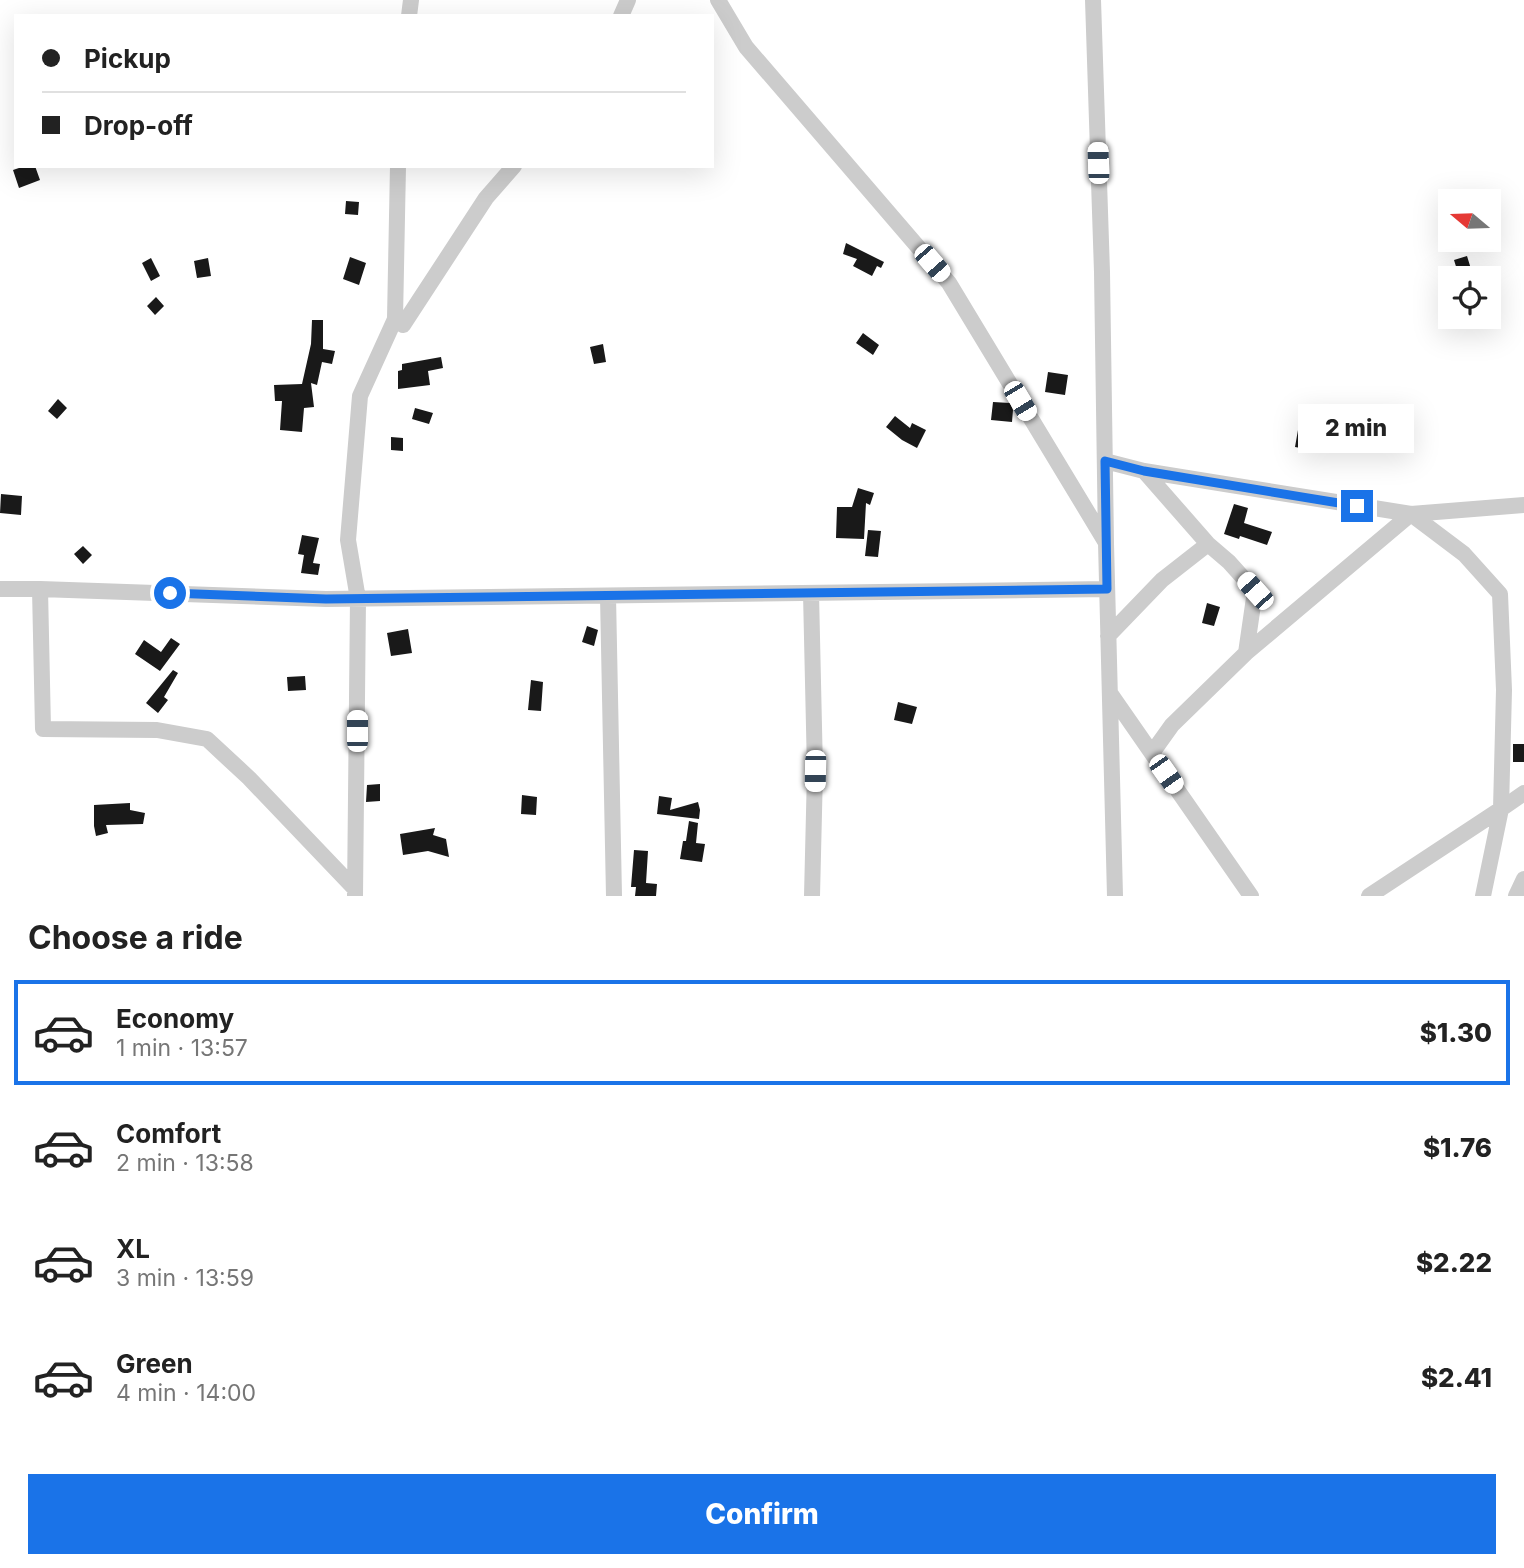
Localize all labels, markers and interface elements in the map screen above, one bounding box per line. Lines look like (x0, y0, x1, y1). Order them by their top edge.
text: Pickup (84, 43, 171, 74)
text: Drop-off (84, 110, 193, 141)
car (1087, 142, 1110, 184)
north arrow (1438, 189, 1502, 252)
map controls (1438, 189, 1501, 329)
car (911, 240, 954, 286)
button: locate (1438, 266, 1501, 329)
car (1001, 378, 1040, 424)
callout: 2 min (1299, 405, 1415, 454)
text: 2 min (1325, 414, 1387, 442)
route end (1341, 490, 1373, 522)
car (1234, 568, 1277, 614)
route start (154, 577, 186, 609)
car (347, 710, 368, 752)
car (805, 750, 826, 792)
car (1146, 751, 1187, 797)
text: Choose a ride (28, 918, 243, 957)
icon: car (32, 1001, 95, 1064)
text: Economy (116, 1003, 234, 1034)
text: $1.30 (1420, 1017, 1492, 1048)
text: 1 min · 13:57 (116, 1034, 248, 1062)
icon: car (32, 1116, 95, 1179)
text: Comfort (116, 1118, 221, 1149)
text: $1.76 (1423, 1132, 1492, 1163)
text: 2 min · 13:58 (116, 1149, 254, 1177)
icon: car (32, 1231, 95, 1294)
text: XL (116, 1233, 150, 1264)
text: $2.22 (1416, 1247, 1492, 1278)
text: 3 min · 13:59 (116, 1264, 254, 1292)
icon: car (32, 1346, 95, 1409)
text: Green (116, 1348, 193, 1379)
text: $2.41 (1421, 1362, 1492, 1393)
text: 4 min · 14:00 (116, 1379, 256, 1407)
button: Confirm (28, 1474, 1496, 1554)

